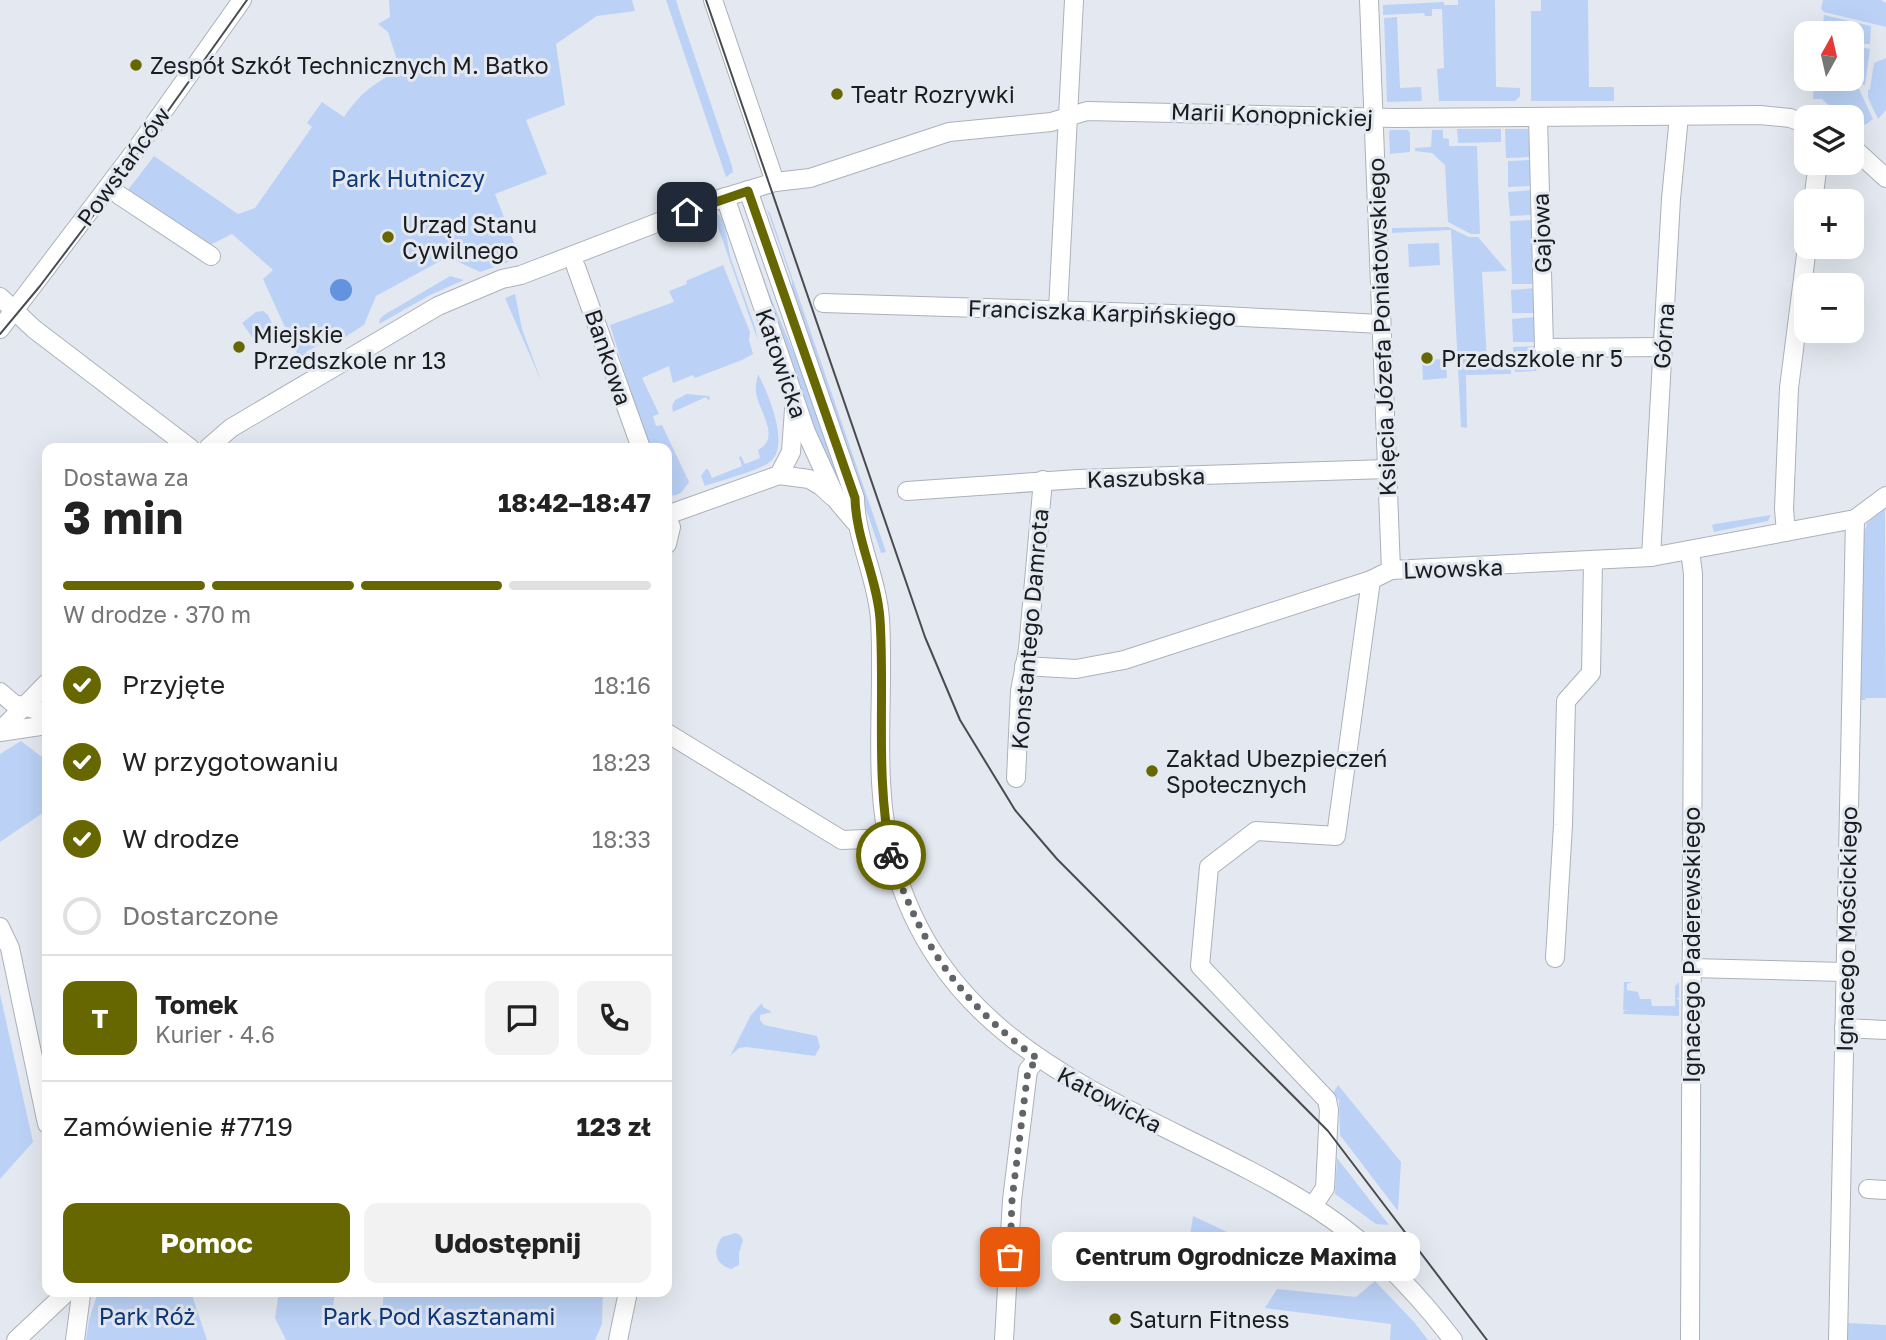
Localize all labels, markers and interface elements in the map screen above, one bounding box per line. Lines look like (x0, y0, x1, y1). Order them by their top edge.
north arrow (1794, 21, 1864, 91)
map controls (1794, 21, 1864, 343)
place label: Zespół Szkół Technicznych M. Batko (150, 51, 548, 79)
marker: Zespół Szkół Technicznych M. Batko (128, 57, 144, 73)
place label: Teatr Rozrywki (851, 80, 1015, 108)
marker: Teatr Rozrywki (829, 86, 845, 102)
street label: Marii Konopnickiej (1170, 96, 1374, 132)
street label: Powstańców (70, 101, 176, 231)
button: layers (1794, 105, 1864, 175)
street label: Księcia Józefa Poniatowskiego (1361, 157, 1401, 497)
park label: Park Hutniczy (331, 164, 485, 192)
pin (657, 182, 717, 242)
button: + (1794, 189, 1864, 259)
street label: Gajowa (1526, 192, 1556, 274)
icon: home (668, 193, 706, 231)
place label: Urząd Stanu Cywilnego (402, 210, 537, 264)
marker: Urząd Stanu Cywilnego (380, 229, 396, 245)
button: − (1794, 273, 1864, 343)
street label: Franciszka Karpińskiego (967, 293, 1237, 331)
street label: Górna (1647, 302, 1679, 370)
street label: Katowicka (750, 304, 814, 422)
street label: Bankowa (580, 305, 638, 409)
place label: Miejskie Przedszkole nr 13 (253, 320, 446, 374)
marker: Miejskie Przedszkole nr 13 (231, 339, 247, 355)
place label: Przedszkole nr 5 (1441, 344, 1623, 372)
marker: Przedszkole nr 5 (1419, 350, 1435, 366)
street label: Kaszubska (1086, 461, 1206, 493)
text: Dostawa za (63, 463, 189, 491)
text: 18:42–18:47 (498, 487, 651, 518)
text: 3 min (63, 489, 183, 544)
street label: Konstantego Damrota (1005, 507, 1053, 751)
street label: Lwowska (1402, 552, 1504, 584)
text: W drodze · 370 m (63, 600, 251, 628)
icon: check (63, 666, 101, 704)
text: Przyjęte (122, 669, 225, 700)
text: 18:16 (594, 671, 651, 699)
icon: check (63, 743, 101, 781)
place label: Zakład Ubezpieczeń Społecznych (1166, 744, 1387, 798)
text: W przygotowaniu (122, 746, 339, 777)
text: 18:23 (592, 748, 651, 776)
marker: Zakład Ubezpieczeń Społecznych (1144, 763, 1160, 779)
street label: Ignacego Mościckiego (1830, 806, 1862, 1052)
street label: Ignacego Paderewskiego (1677, 807, 1705, 1083)
icon: check (63, 820, 101, 858)
courier (856, 820, 926, 890)
text: W drodze (122, 823, 239, 854)
text: 18:33 (592, 825, 651, 853)
icon: bike (872, 836, 910, 874)
text: Dostarczone (122, 900, 279, 931)
button: chat (485, 981, 559, 1055)
button: phone (577, 981, 651, 1055)
text: Tomek (155, 989, 239, 1020)
text: T (92, 1003, 108, 1034)
text: Kurier · 4.6 (155, 1020, 275, 1048)
street label: Katowicka (1053, 1060, 1167, 1138)
text: Zamówienie #7719 (63, 1111, 293, 1142)
text: 123 zł (576, 1111, 651, 1142)
button: Pomoc (63, 1203, 350, 1283)
button: Udostępnij (364, 1203, 651, 1283)
pin (980, 1227, 1040, 1287)
callout: Centrum Ogrodnicze Maxima (1052, 1232, 1420, 1282)
icon: bag (991, 1238, 1029, 1276)
text: Centrum Ogrodnicze Maxima (1075, 1242, 1397, 1270)
park label: Park Róż (99, 1302, 195, 1330)
park label: Park Pod Kasztanami (323, 1302, 555, 1330)
place label: Saturn Fitness (1129, 1305, 1289, 1333)
marker: Saturn Fitness (1107, 1311, 1123, 1327)

